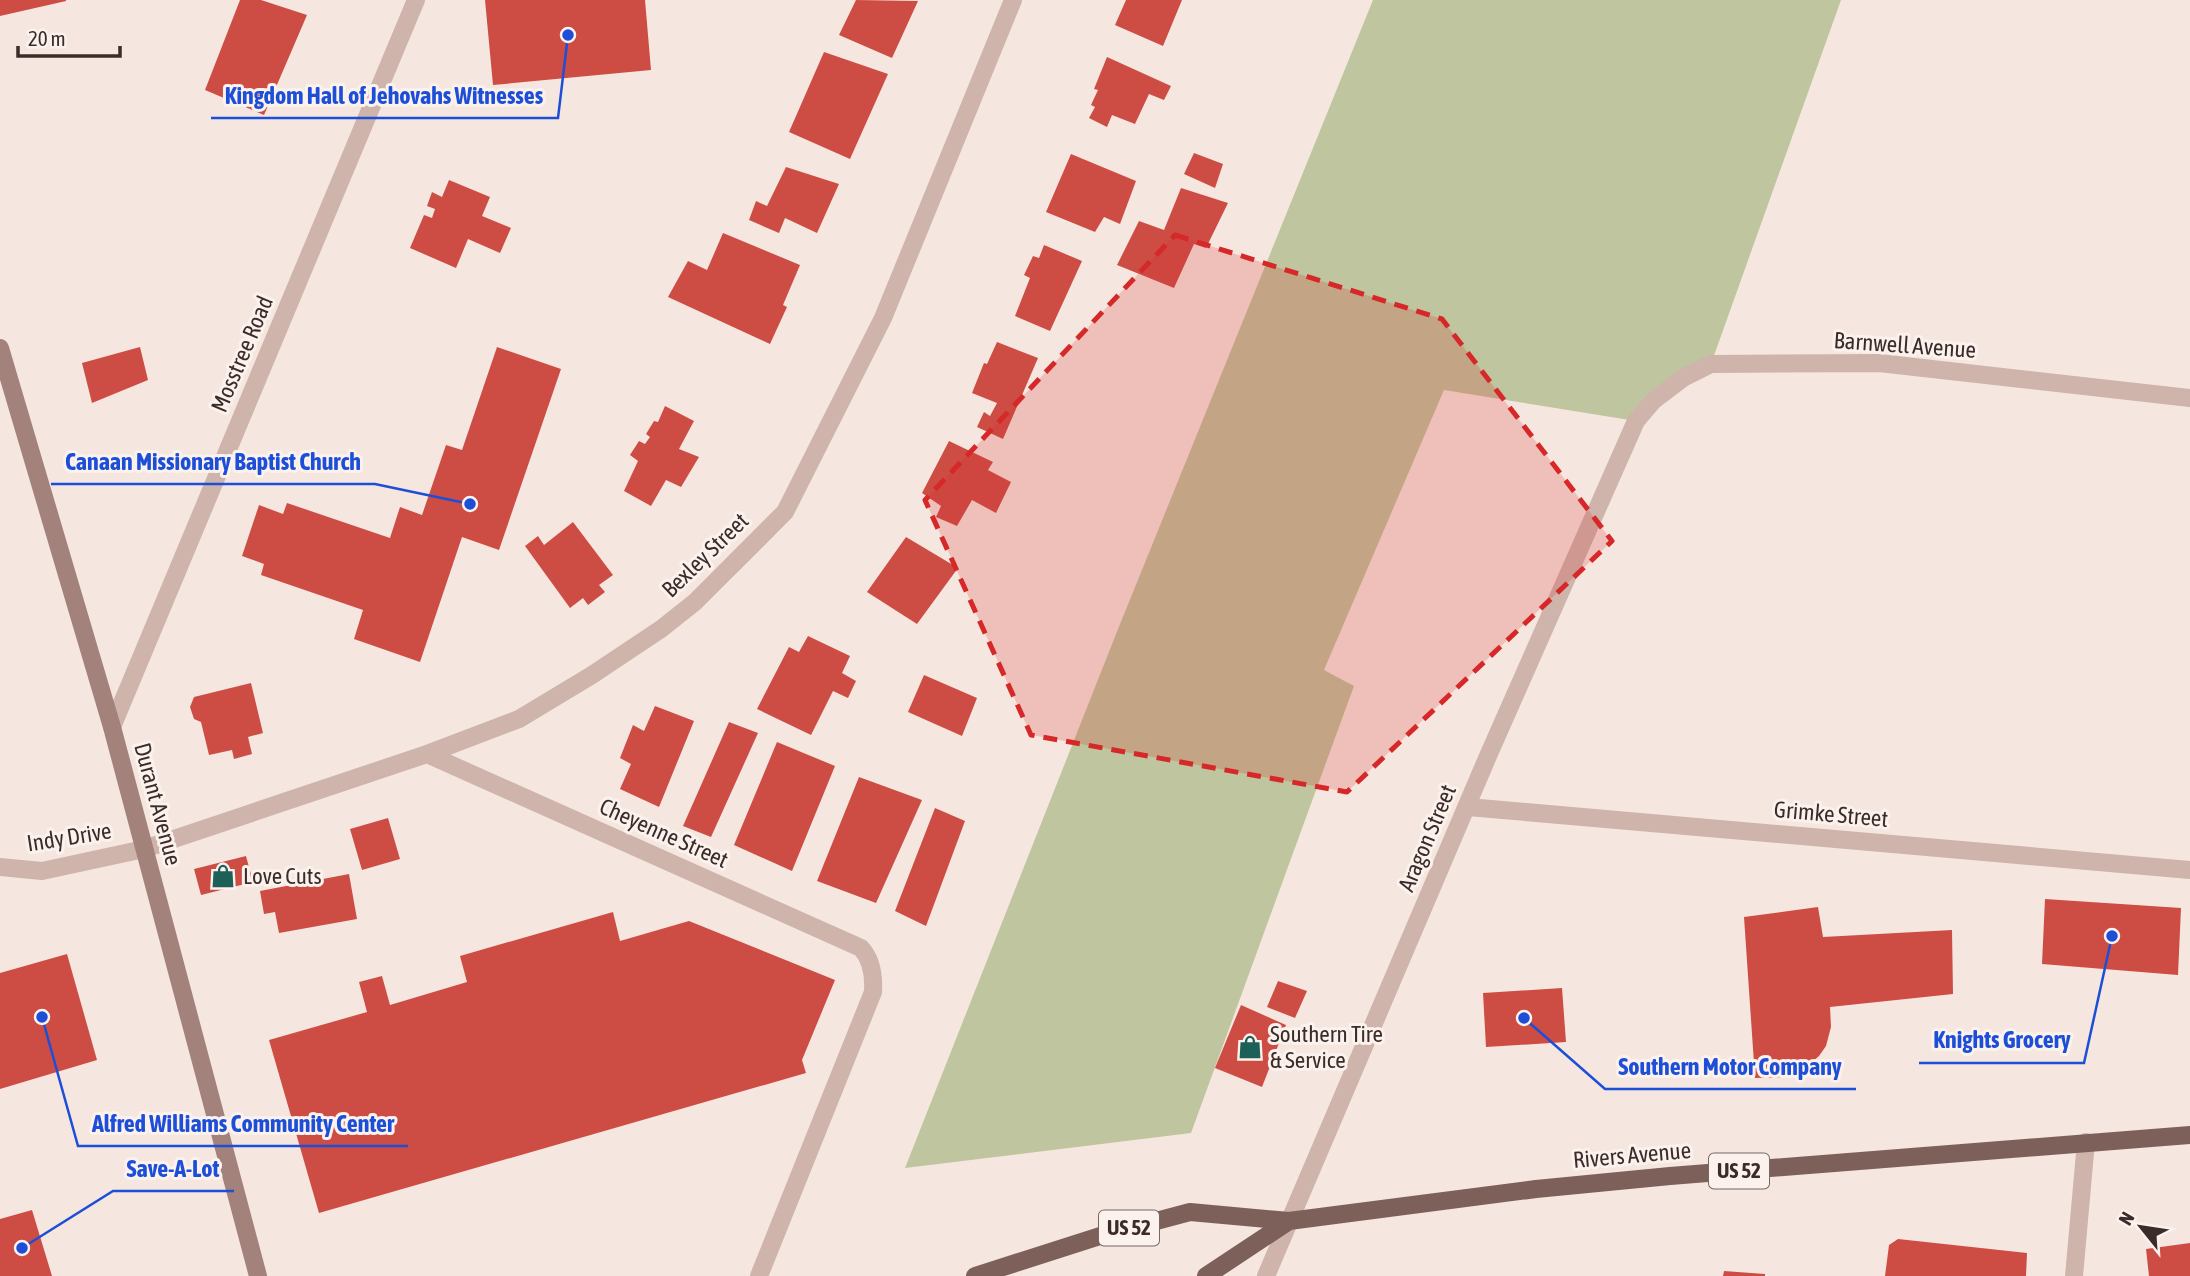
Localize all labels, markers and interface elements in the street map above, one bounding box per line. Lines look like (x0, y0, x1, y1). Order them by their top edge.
scale bar (18, 14, 119, 58)
text: 20 m (28, 26, 66, 50)
callout: Kingdom Hall of Jehovahs Witnesses (211, 73, 558, 118)
text: Kingdom Hall of Jehovahs Witnesses (225, 82, 544, 109)
street label: Mosstree Road (206, 292, 278, 416)
street label: Barnwell Avenue (1833, 327, 1977, 363)
callout: Canaan Missionary Baptist Church (51, 439, 375, 484)
text: Canaan Missionary Baptist Church (65, 448, 361, 475)
street label: Bexley Street (657, 508, 753, 602)
street label: Durant Avenue (129, 740, 187, 868)
street label: Aragon Street (1393, 781, 1461, 895)
street label: Cheyenne Street (596, 793, 732, 873)
street label: Grimke Street (1773, 796, 1889, 832)
street label: Indy Drive (25, 817, 113, 857)
shop icon: Love Cuts (209, 862, 237, 890)
place label: Love Cuts (243, 863, 322, 889)
callout: Knights Grocery (1919, 1018, 2084, 1063)
place label: Southern Tire & Service (1270, 1021, 1383, 1073)
text: Knights Grocery (1933, 1026, 2071, 1053)
shop icon: Southern Tire & Service (1236, 1033, 1264, 1061)
callout: Southern Motor Company (1605, 1044, 1856, 1089)
text: Southern Motor Company (1618, 1053, 1842, 1080)
callout: Alfred Williams Community Center (78, 1101, 408, 1146)
text: Alfred Williams Community Center (91, 1110, 395, 1137)
street label: Rivers Avenue (1572, 1137, 1692, 1173)
callout: Save-A-Lot (113, 1146, 234, 1191)
road number: US 52 (1709, 1154, 1769, 1188)
text: Save-A-Lot (126, 1155, 220, 1182)
north arrow (2106, 1192, 2176, 1262)
text: N (2114, 1208, 2139, 1229)
road number: US 52 (1099, 1210, 1159, 1246)

